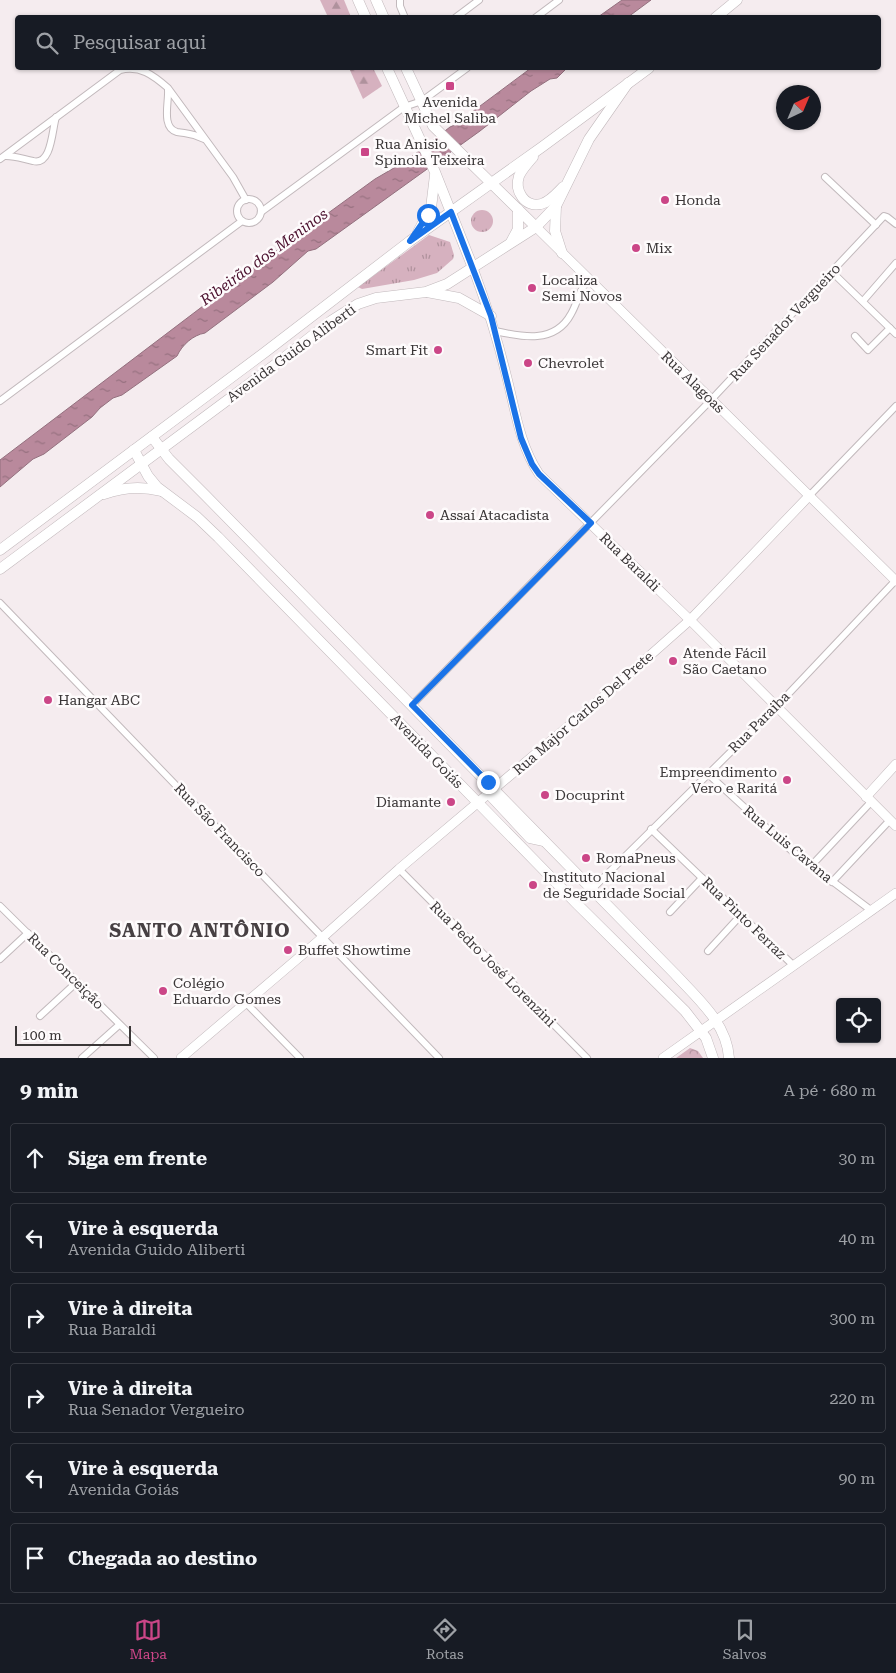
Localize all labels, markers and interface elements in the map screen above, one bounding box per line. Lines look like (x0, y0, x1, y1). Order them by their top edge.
search box (15, 15, 881, 70)
icon: search (33, 29, 61, 57)
text: Pesquisar aqui (73, 31, 206, 54)
marker: Avenida Michel Saliba (444, 80, 456, 92)
north arrow (776, 85, 821, 130)
place label: Avenida Michel Saliba (404, 94, 496, 126)
place label: Rua Anisio Spinola Teixeira (375, 136, 485, 168)
marker: Rua Anisio Spinola Teixeira (359, 146, 371, 158)
place label: Honda (675, 192, 721, 208)
marker: Honda (659, 194, 671, 206)
route start (417, 204, 440, 227)
water label: Ribeirão dos Meninos (196, 205, 331, 310)
place label: Mix (646, 240, 672, 256)
marker: Mix (630, 242, 642, 254)
street label: Rua Senador Vergueiro (726, 260, 844, 384)
place label: Localiza Semi Novos (542, 272, 622, 304)
marker: Localiza Semi Novos (526, 282, 538, 294)
street label: Avenida Guido Aliberti (224, 301, 359, 405)
place label: Smart Fit (366, 342, 428, 358)
marker: Smart Fit (432, 344, 444, 356)
street label: Rua Alagoas (658, 348, 728, 416)
place label: Chevrolet (538, 355, 604, 371)
marker: Chevrolet (522, 357, 534, 369)
place label: Assaí Atacadista (440, 507, 550, 523)
marker: Assaí Atacadista (424, 509, 436, 521)
street label: Rua Baraldi (597, 529, 664, 595)
place label: Atende Fácil São Caetano (683, 645, 767, 677)
street label: Rua Major Carlos Del Prete (510, 648, 656, 778)
marker: Atende Fácil São Caetano (667, 655, 679, 667)
street label: Rua Paraiba (725, 688, 793, 756)
place label: Hangar ABC (58, 692, 140, 708)
marker: Hangar ABC (42, 694, 54, 706)
street label: Avenida Goiás (388, 711, 467, 792)
place label: Empreendimento Vero e Raritá (659, 764, 777, 796)
route end (477, 771, 500, 794)
marker: Empreendimento Vero e Raritá (781, 774, 793, 786)
street label: Rua São Francisco (171, 780, 269, 880)
place label: Docuprint (555, 787, 625, 803)
marker: Docuprint (539, 789, 551, 801)
place label: Diamante (376, 794, 441, 810)
marker: Diamante (445, 796, 457, 808)
street label: Rua Luis Cavana (740, 802, 836, 886)
place label: RomaPneus (596, 850, 676, 866)
marker: RomaPneus (580, 852, 592, 864)
place label: Instituto Nacional de Seguridade Social (543, 869, 686, 901)
street label: Rua Pinto Ferraz (699, 874, 789, 962)
marker: Instituto Nacional de Seguridade Social (527, 879, 539, 891)
street label: Rua Pedro José Lorenzini (427, 898, 559, 1030)
district label: SANTO ANTÔNIO (109, 919, 291, 942)
street label: Rua Conceição (25, 930, 107, 1012)
place label: Buffet Showtime (298, 942, 411, 958)
marker: Buffet Showtime (282, 944, 294, 956)
place label: Colégio Eduardo Gomes (173, 975, 281, 1007)
marker: Colégio Eduardo Gomes (157, 985, 169, 997)
map controls (836, 998, 881, 1043)
button: locate (836, 998, 881, 1043)
scale bar (15, 1023, 131, 1046)
text: 100 m (22, 1027, 62, 1043)
text: 9 min (20, 1079, 78, 1103)
text: A pé · 680 m (784, 1081, 876, 1100)
icon: ahead (21, 1144, 49, 1172)
text: Siga em frente (68, 1147, 207, 1170)
text: 30 m (838, 1149, 875, 1168)
text: Vire à esquerda (68, 1217, 218, 1240)
icon: left (21, 1224, 49, 1252)
text: 40 m (838, 1229, 875, 1248)
text: Avenida Guido Aliberti (68, 1240, 245, 1259)
text: Vire à direita (68, 1297, 192, 1320)
icon: right (21, 1304, 49, 1332)
text: 300 m (829, 1309, 875, 1328)
text: Rua Baraldi (68, 1320, 156, 1339)
text: Vire à direita (68, 1377, 192, 1400)
icon: right (21, 1384, 49, 1412)
text: 220 m (829, 1389, 875, 1408)
text: Rua Senador Vergueiro (68, 1400, 245, 1419)
text: Vire à esquerda (68, 1457, 218, 1480)
icon: left (21, 1464, 49, 1492)
text: 90 m (838, 1469, 875, 1488)
text: Avenida Goiás (68, 1480, 179, 1499)
icon: arrive (21, 1544, 49, 1572)
text: Chegada ao destino (68, 1547, 257, 1570)
tab: Mapa (130, 1616, 167, 1662)
tab: Rotas (426, 1616, 464, 1662)
tab: Salvos (723, 1616, 766, 1662)

